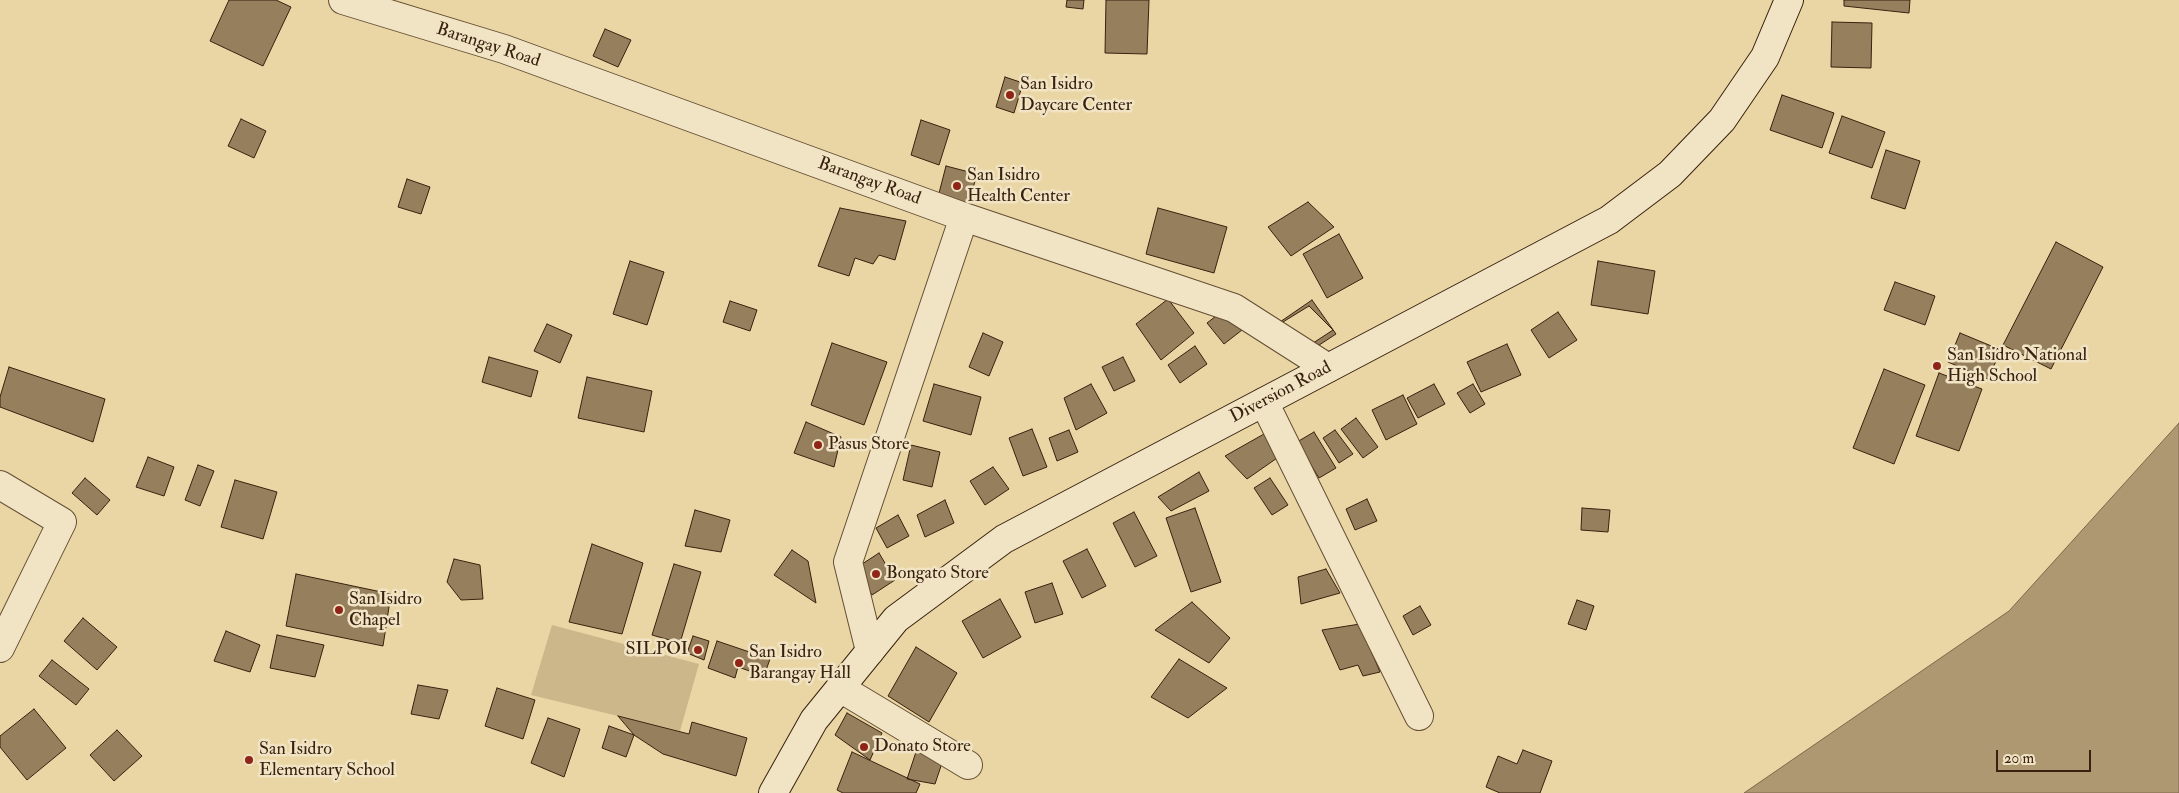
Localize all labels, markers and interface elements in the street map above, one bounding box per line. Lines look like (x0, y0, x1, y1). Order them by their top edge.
street label: Barangay Road (433, 19, 543, 73)
place label: San Isidro Daycare Center (1020, 74, 1132, 116)
marker: San Isidro Daycare Center (1004, 89, 1016, 101)
street label: Barangay Road (815, 153, 923, 211)
place label: San Isidro Health Center (967, 165, 1070, 208)
marker: San Isidro Health Center (951, 180, 963, 192)
place label: San Isidro National High School (1947, 345, 2087, 388)
street label: Diversion Road (1227, 357, 1335, 429)
marker: San Isidro National High School (1931, 360, 1943, 372)
place label: Pasus Store (828, 434, 910, 456)
marker: Pasus Store (812, 439, 824, 451)
place label: Bongato Store (886, 563, 989, 585)
marker: Bongato Store (870, 568, 882, 580)
place label: San Isidro Chapel (349, 589, 422, 632)
marker: San Isidro Chapel (333, 604, 345, 616)
place label: SILPOI (625, 639, 688, 661)
place label: San Isidro Barangay Hall (749, 642, 851, 684)
marker: SILPOI (692, 644, 704, 656)
marker: San Isidro Barangay Hall (733, 657, 745, 669)
place label: Donato Store (874, 736, 971, 758)
place label: San Isidro Elementary School (259, 739, 395, 782)
scale bar (1999, 740, 2094, 772)
marker: Donato Store (858, 741, 870, 753)
text: 20 m (2004, 749, 2034, 768)
marker: San Isidro Elementary School (243, 754, 255, 766)

